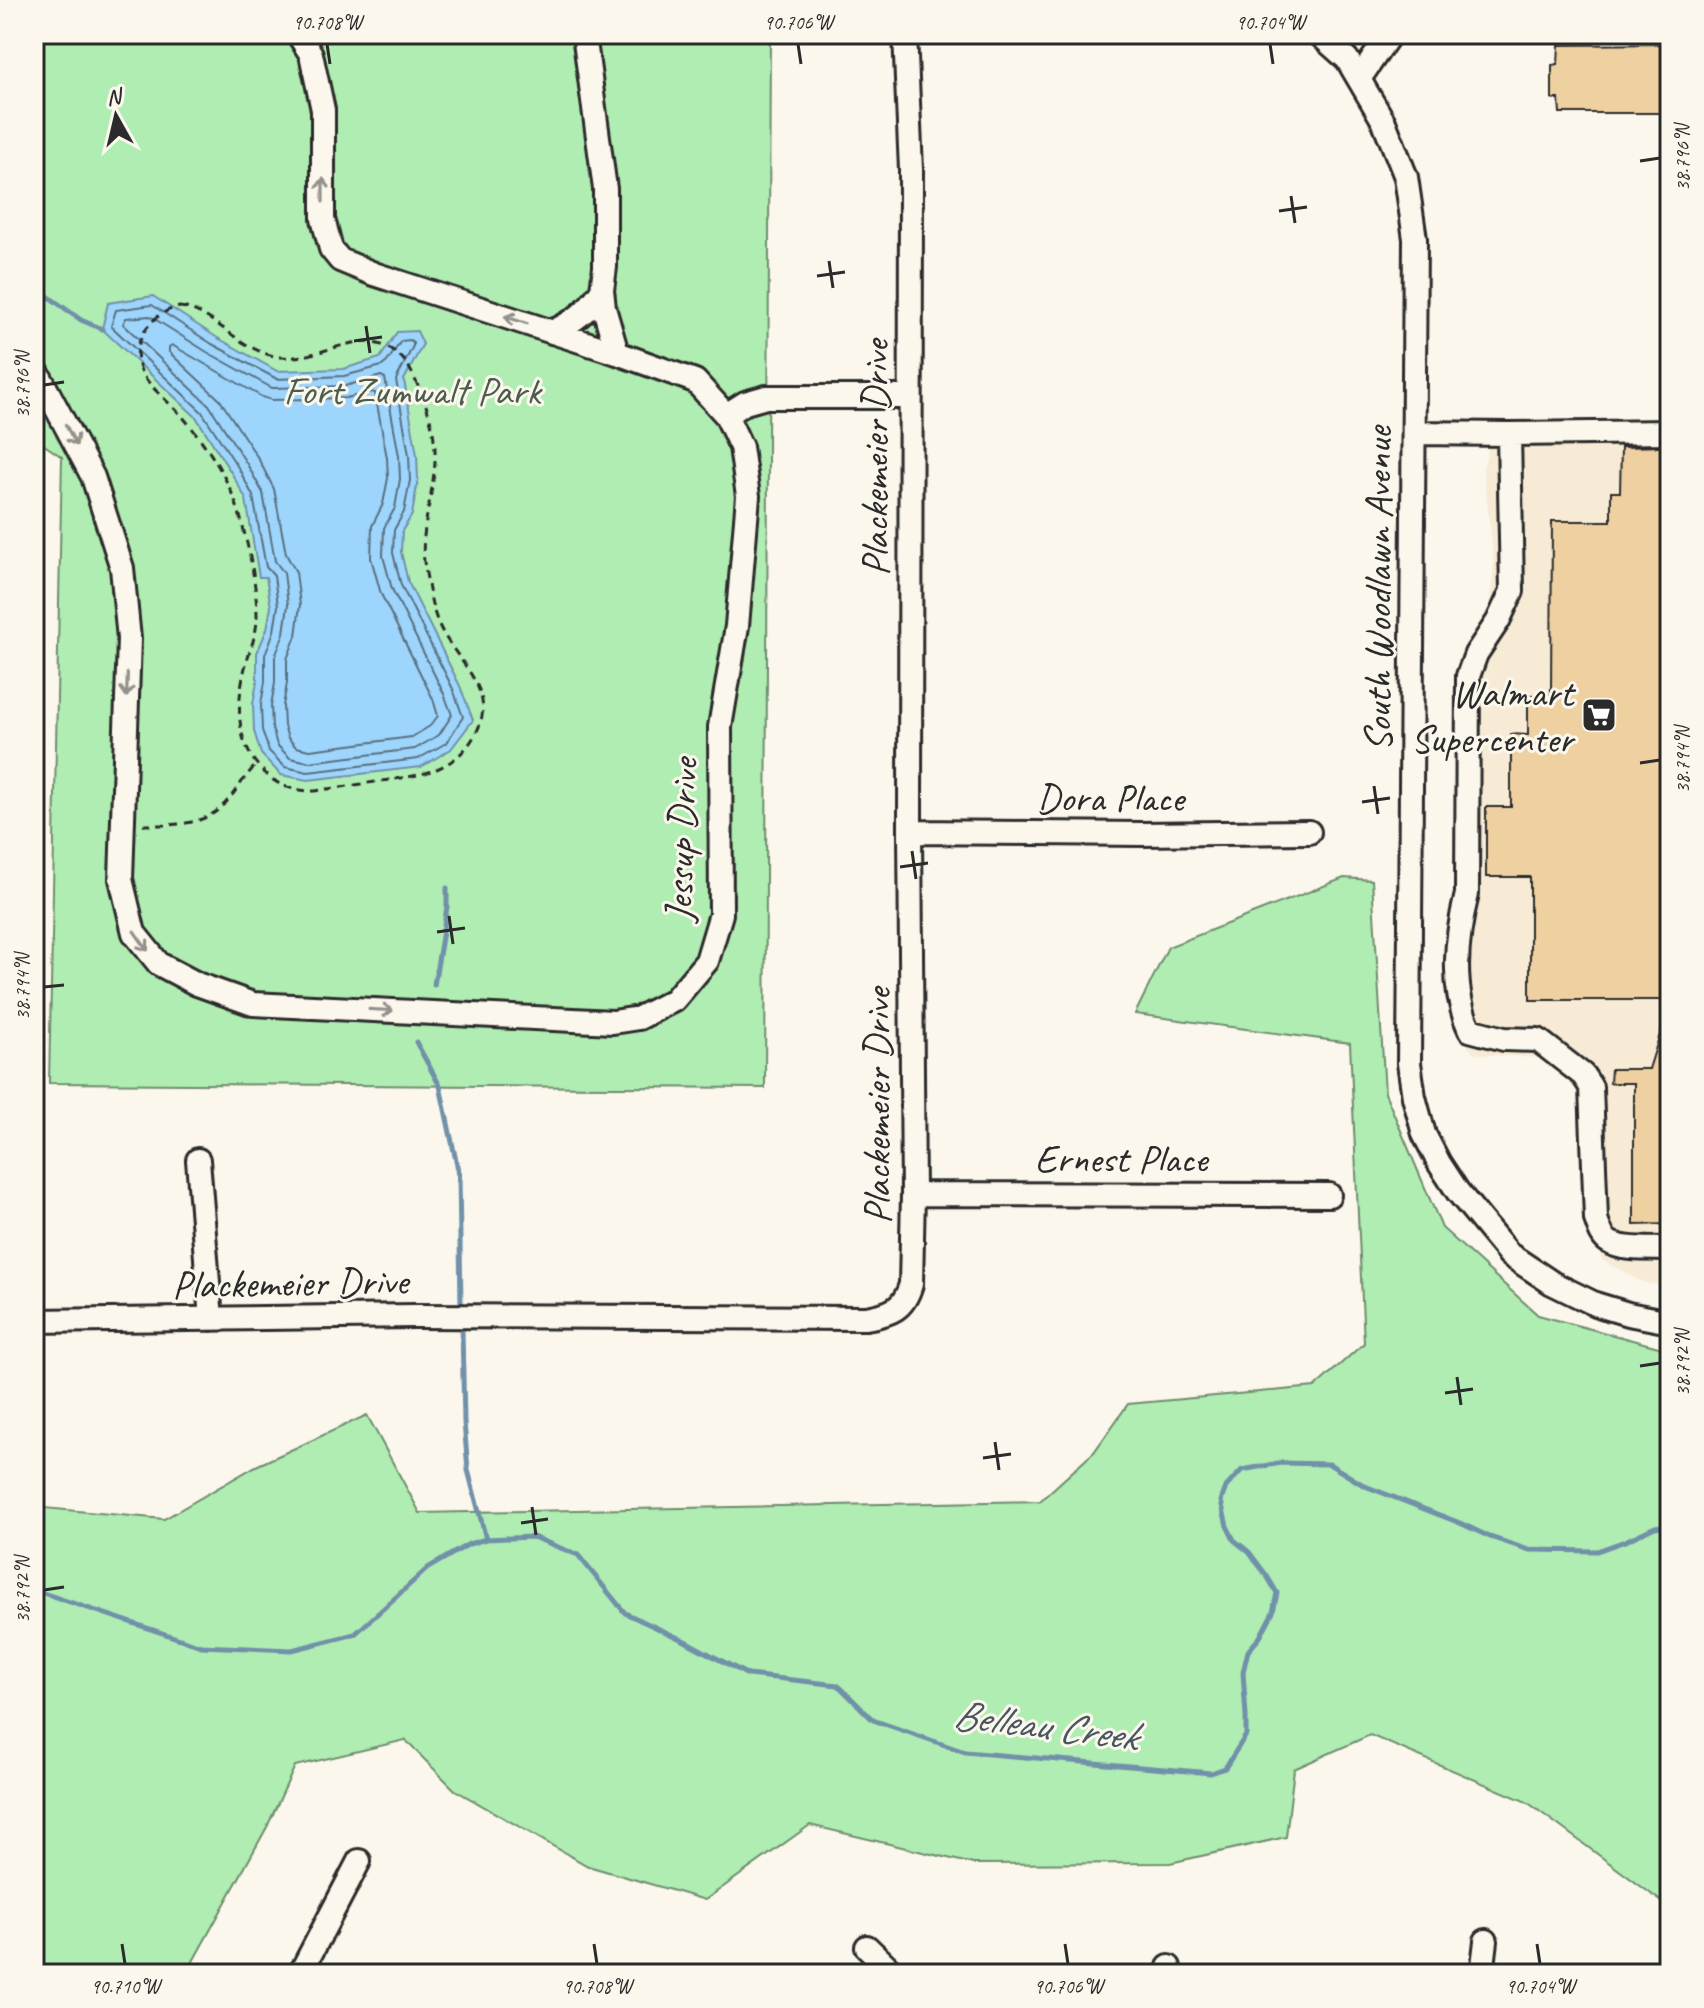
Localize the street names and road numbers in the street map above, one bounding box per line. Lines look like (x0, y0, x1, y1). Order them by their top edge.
street label: Plackemeier Drive (850, 337, 900, 576)
street label: South Woodlawn Avenue (1353, 424, 1403, 751)
street label: Jessup Drive (653, 755, 709, 925)
street label: Dora Place (1036, 773, 1187, 823)
street label: Plackemeier Drive (852, 985, 902, 1224)
street label: Ernest Place (1035, 1134, 1210, 1184)
street label: Plackemeier Drive (172, 1256, 411, 1310)

